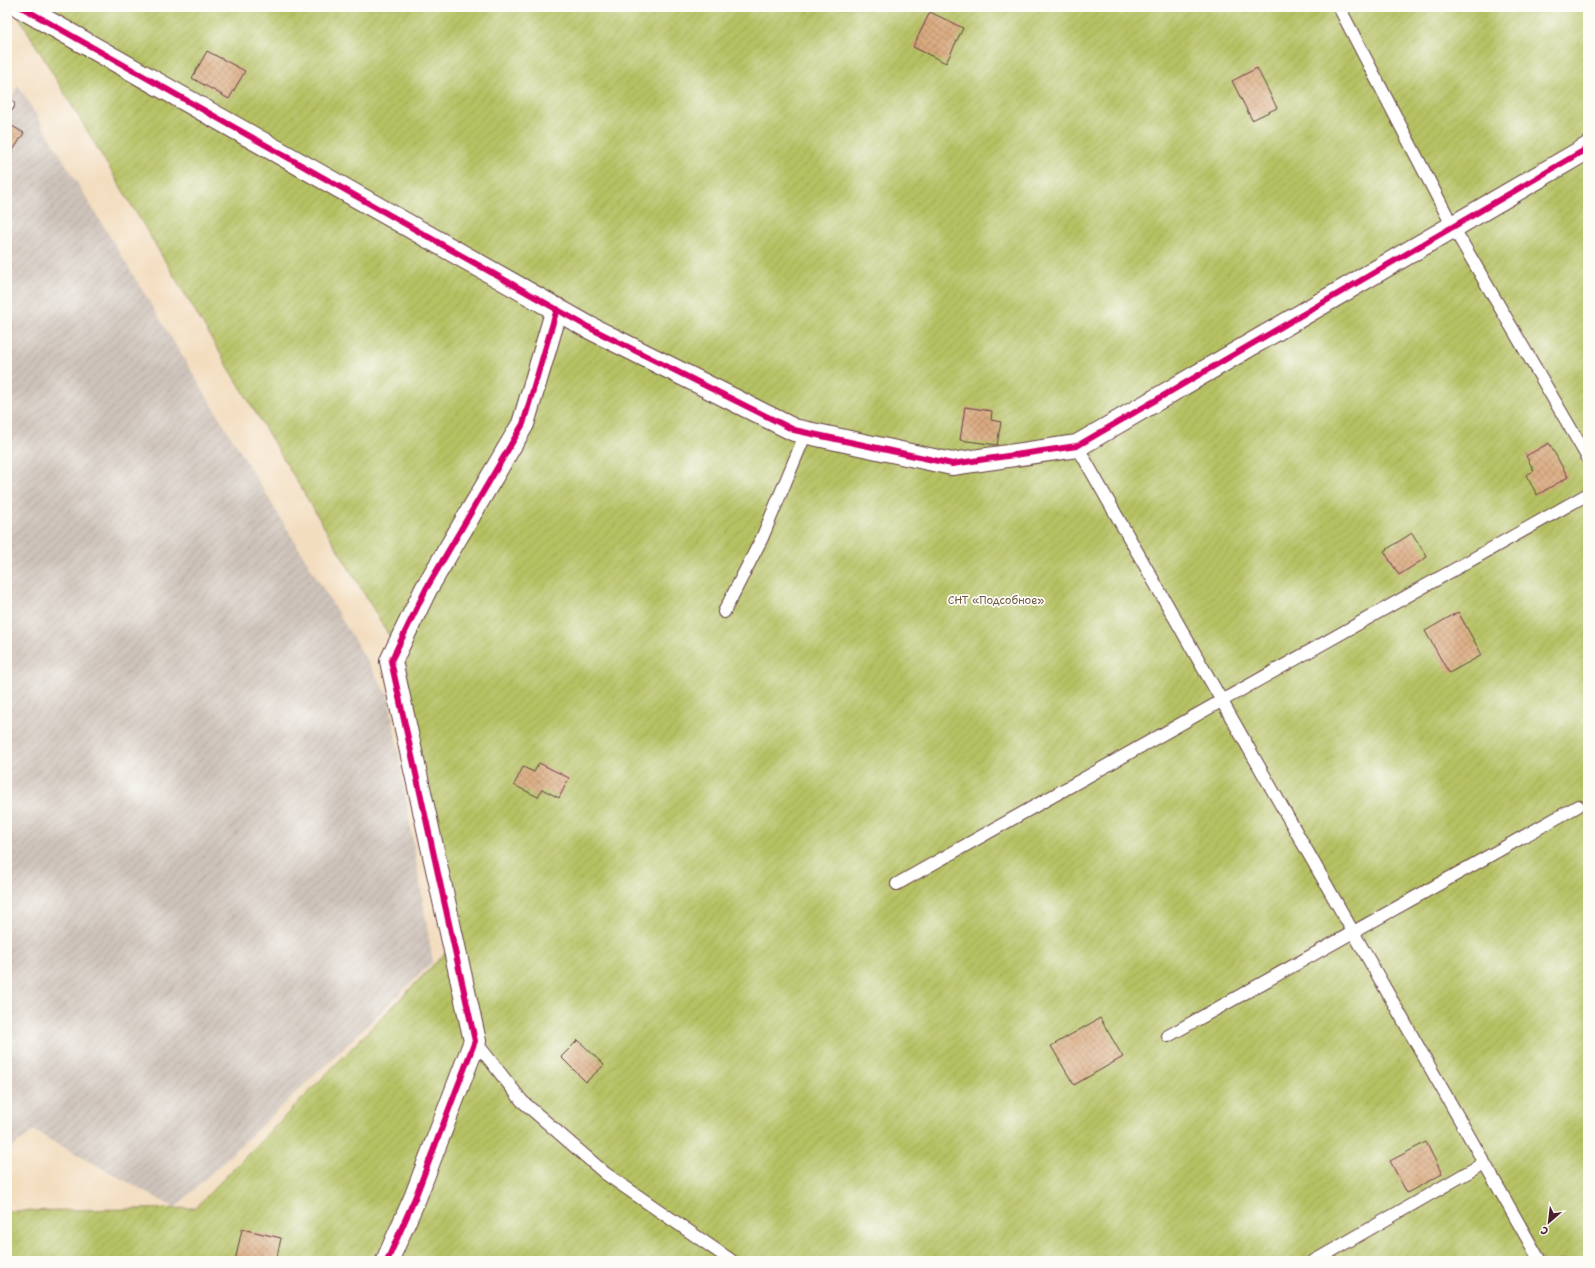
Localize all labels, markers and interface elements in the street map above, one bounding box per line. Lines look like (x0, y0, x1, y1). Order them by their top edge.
park label: СНТ «Подсобное» (948, 593, 1044, 608)
north arrow (1529, 1202, 1569, 1242)
text: С (1538, 1222, 1551, 1239)

